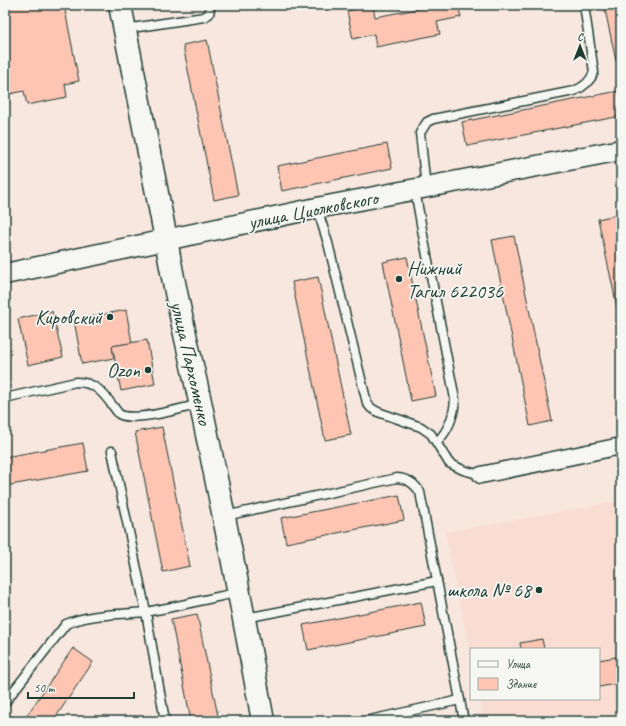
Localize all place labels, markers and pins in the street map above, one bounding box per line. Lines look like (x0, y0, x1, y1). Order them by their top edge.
place label: Нижний Тагил 622036 (407, 256, 504, 304)
marker: Нижний Тагил 622036 (394, 274, 404, 284)
place label: Кировский (35, 305, 104, 330)
marker: Кировский (105, 312, 115, 322)
place label: Ozon (107, 358, 141, 383)
marker: Ozon (143, 365, 153, 375)
place label: школа № 68 (447, 578, 533, 603)
marker: школа № 68 (534, 585, 544, 595)

